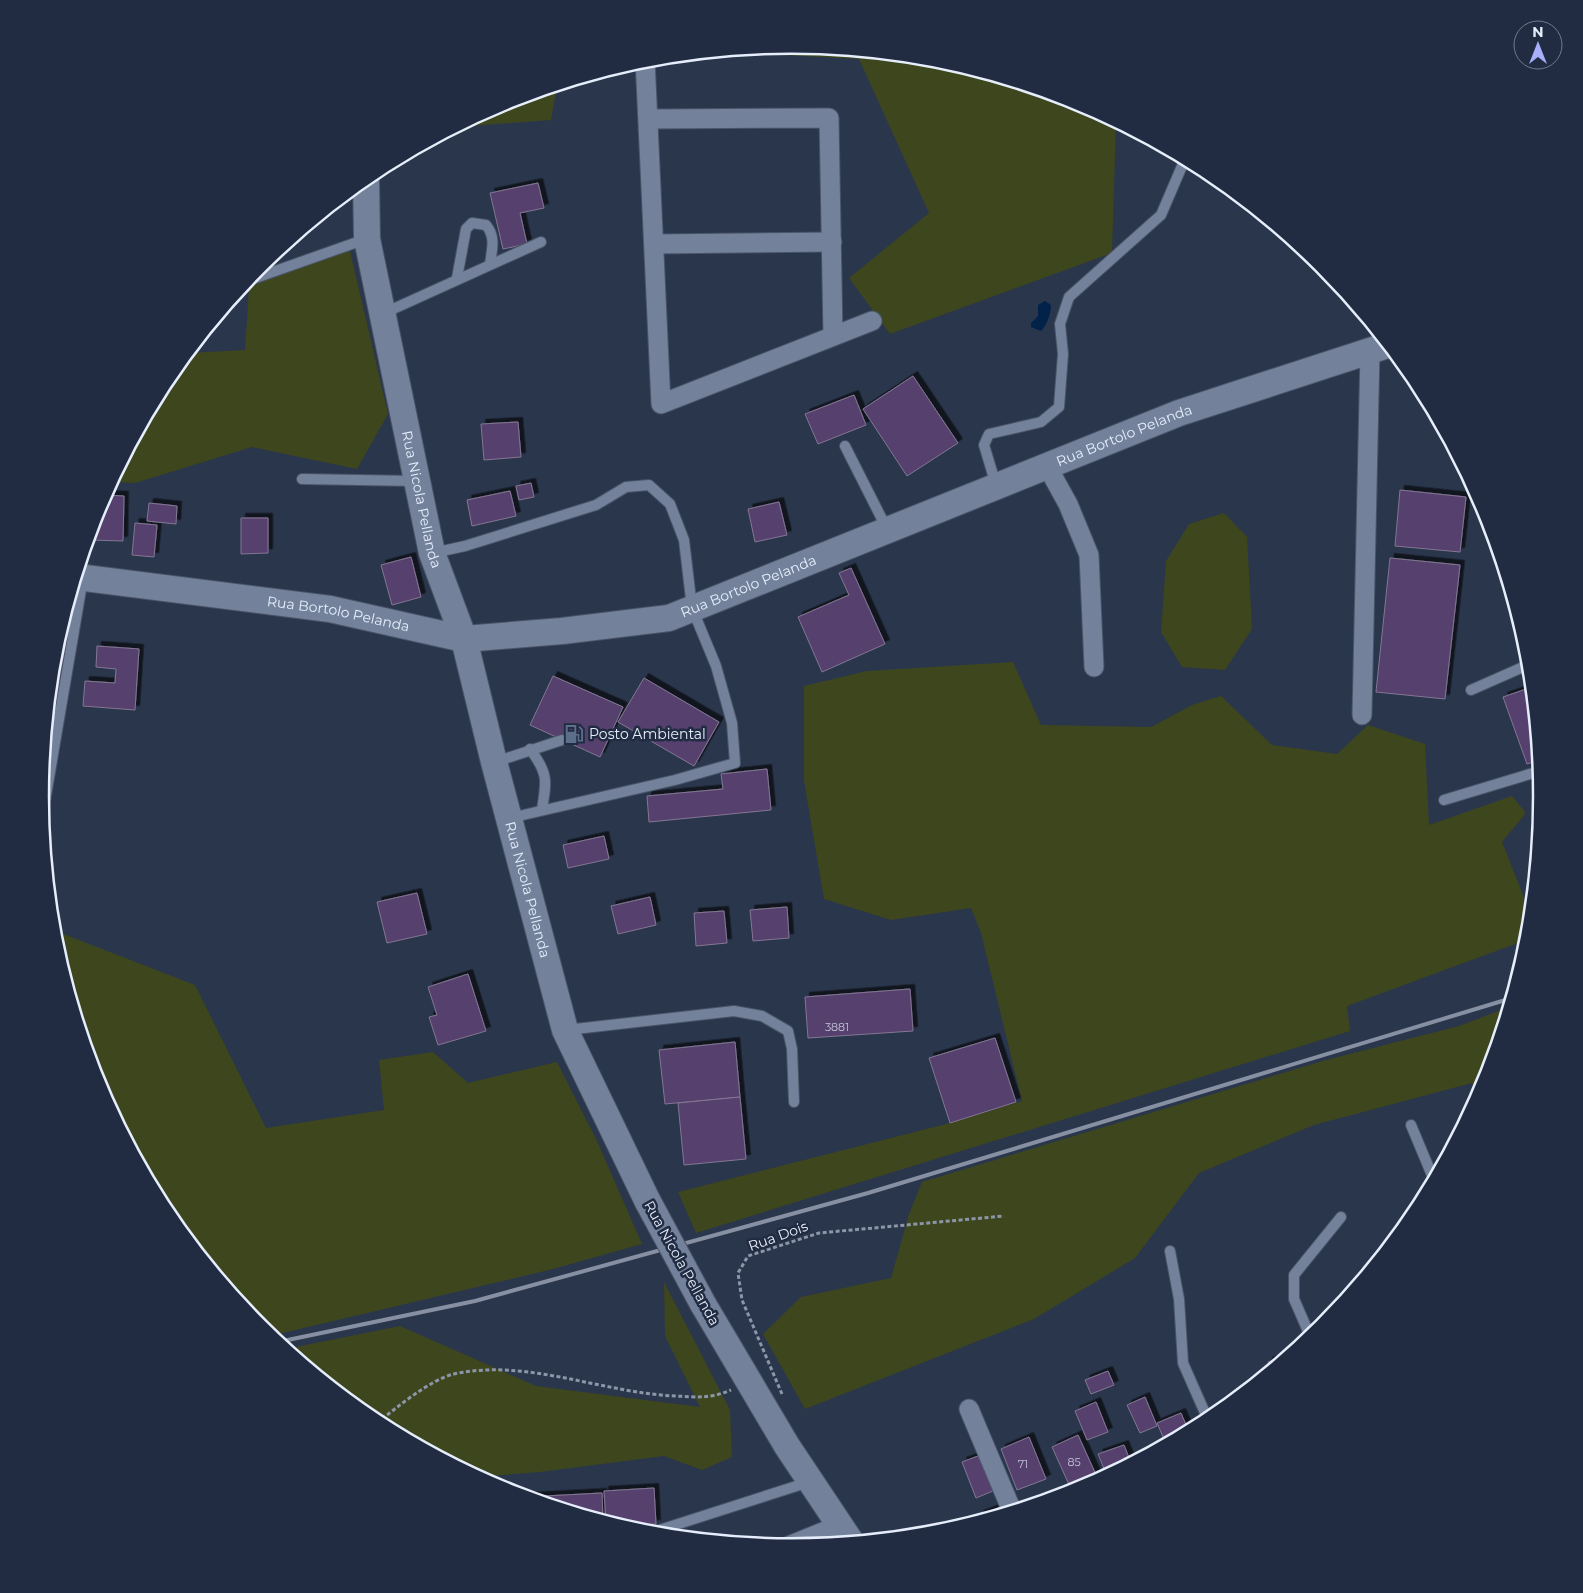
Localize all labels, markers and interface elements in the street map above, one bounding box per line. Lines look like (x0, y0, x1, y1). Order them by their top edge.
north arrow (1513, 20, 1563, 70)
text: N (1532, 23, 1544, 41)
street label: Rua Bortolo Pelanda (1054, 400, 1194, 470)
street label: Rua Nicola Pellanda (398, 429, 446, 571)
street label: Rua Bortolo Pelanda (678, 551, 819, 621)
street label: Rua Bortolo Pelanda (266, 592, 411, 636)
fuel station icon: Posto Ambiental (563, 723, 585, 745)
place label: Posto Ambiental (589, 725, 706, 743)
street label: Rua Nicola Pellanda (501, 819, 554, 960)
house number: 3881 (825, 1020, 849, 1034)
street label: Rua Nicola Pellanda (640, 1197, 724, 1329)
street label: Rua Dois (746, 1217, 811, 1255)
house number: 85 (1067, 1455, 1081, 1469)
house number: 71 (1018, 1457, 1028, 1471)

